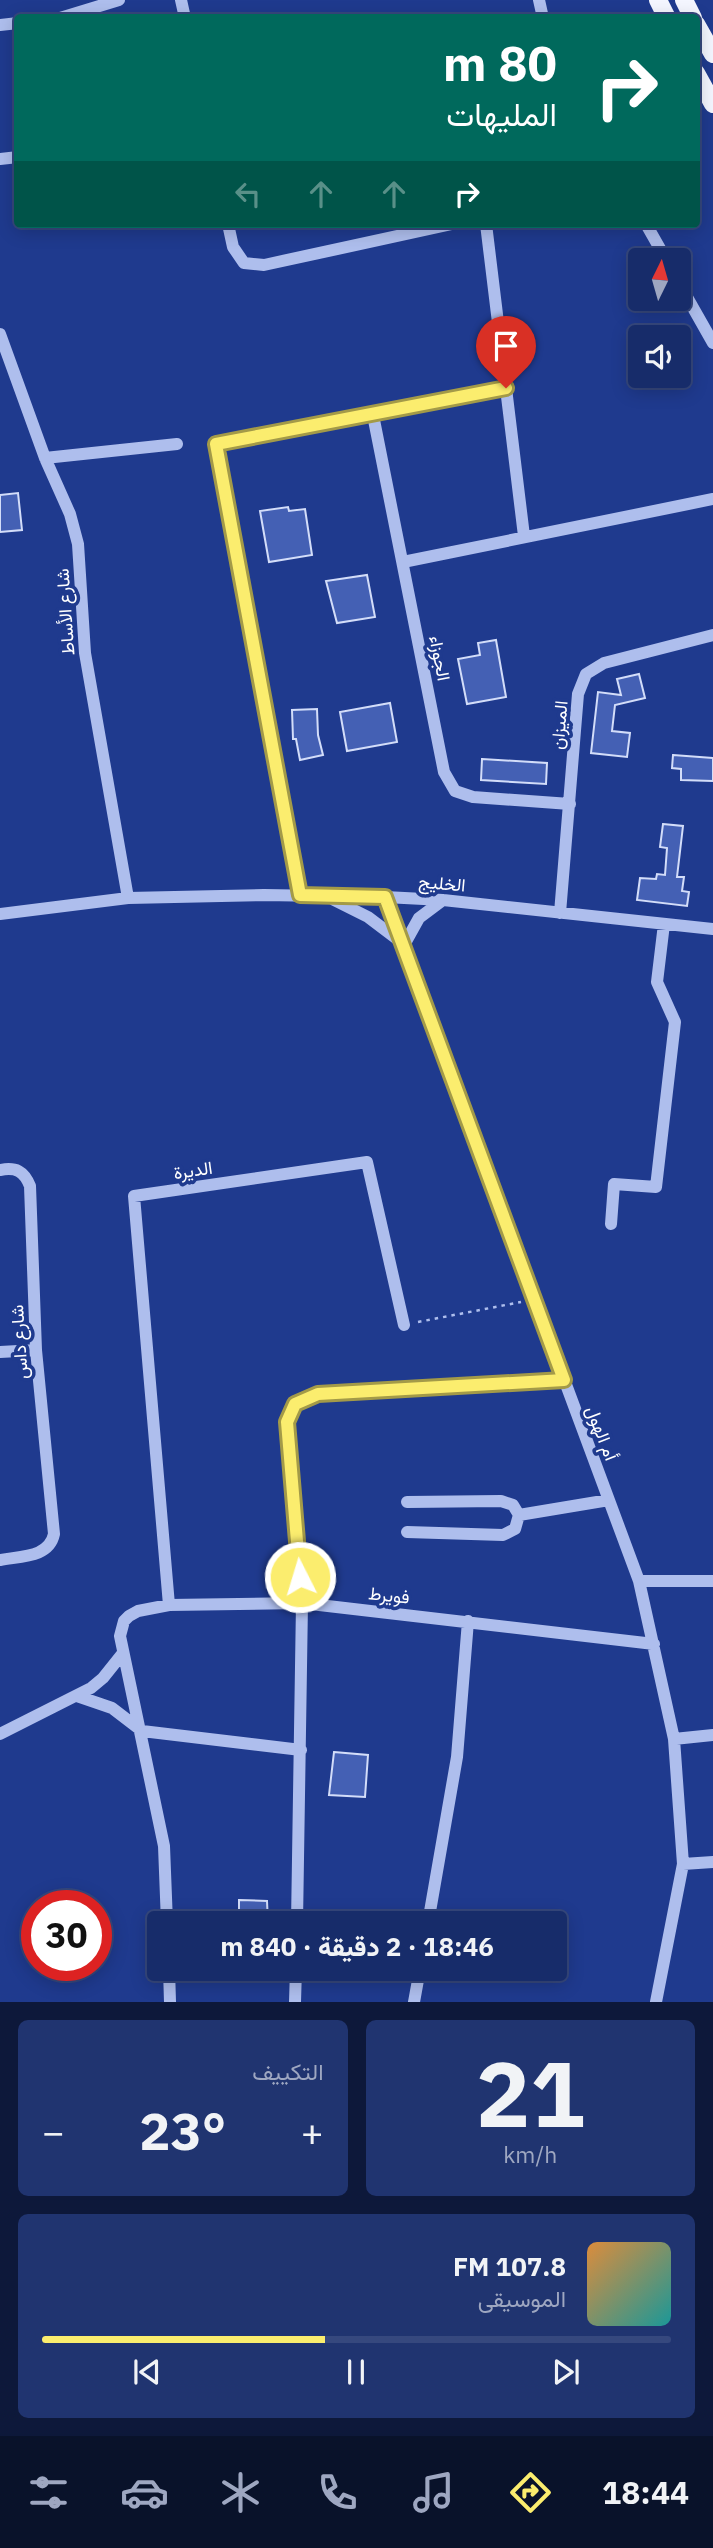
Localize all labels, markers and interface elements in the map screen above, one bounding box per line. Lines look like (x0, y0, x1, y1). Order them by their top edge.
text: 80 m (443, 31, 557, 94)
icon: right (581, 42, 672, 133)
text: المليهات (446, 93, 557, 135)
icon: left (229, 175, 267, 213)
icon: ahead (302, 175, 340, 213)
icon: ahead (375, 175, 413, 213)
icon: right (448, 175, 486, 213)
north arrow (628, 248, 691, 312)
map controls (628, 248, 691, 388)
pin (476, 316, 536, 388)
button: sound (628, 325, 691, 388)
icon: arrive (487, 327, 525, 365)
street label: شارع الأساط (50, 568, 81, 656)
street label: الجوزاء (424, 633, 456, 683)
street label: الميزان (545, 700, 573, 750)
street label: الخليج (417, 869, 467, 898)
street label: الديرة (172, 1156, 214, 1184)
street label: شارع داس (5, 1304, 34, 1380)
street label: أم الهول (580, 1402, 623, 1464)
position arrow (263, 1540, 337, 1614)
street label: فويرط (367, 1581, 411, 1609)
speed limit sign: 30 (21, 1890, 112, 1981)
text: 18:46 · 2 دقيقة · 840 m (220, 1929, 494, 1963)
text: 21 (476, 2034, 585, 2152)
text: التكييف (252, 2056, 324, 2086)
text: 23° (139, 2097, 226, 2164)
text: − (42, 2107, 65, 2156)
text: + (301, 2107, 324, 2156)
text: km/h (503, 2139, 557, 2169)
text: 107.8 FM (453, 2249, 566, 2283)
text: الموسيقى (478, 2283, 566, 2313)
icon: previous (128, 2353, 166, 2391)
icon: pause (337, 2353, 375, 2391)
icon: next (547, 2353, 585, 2391)
icon: filters (24, 2468, 73, 2517)
icon: car (120, 2468, 169, 2517)
icon: climate (216, 2468, 265, 2517)
icon: phone (313, 2468, 362, 2517)
icon: music (409, 2468, 458, 2517)
icon: directions (506, 2468, 555, 2517)
text: 18:44 (602, 2471, 689, 2513)

